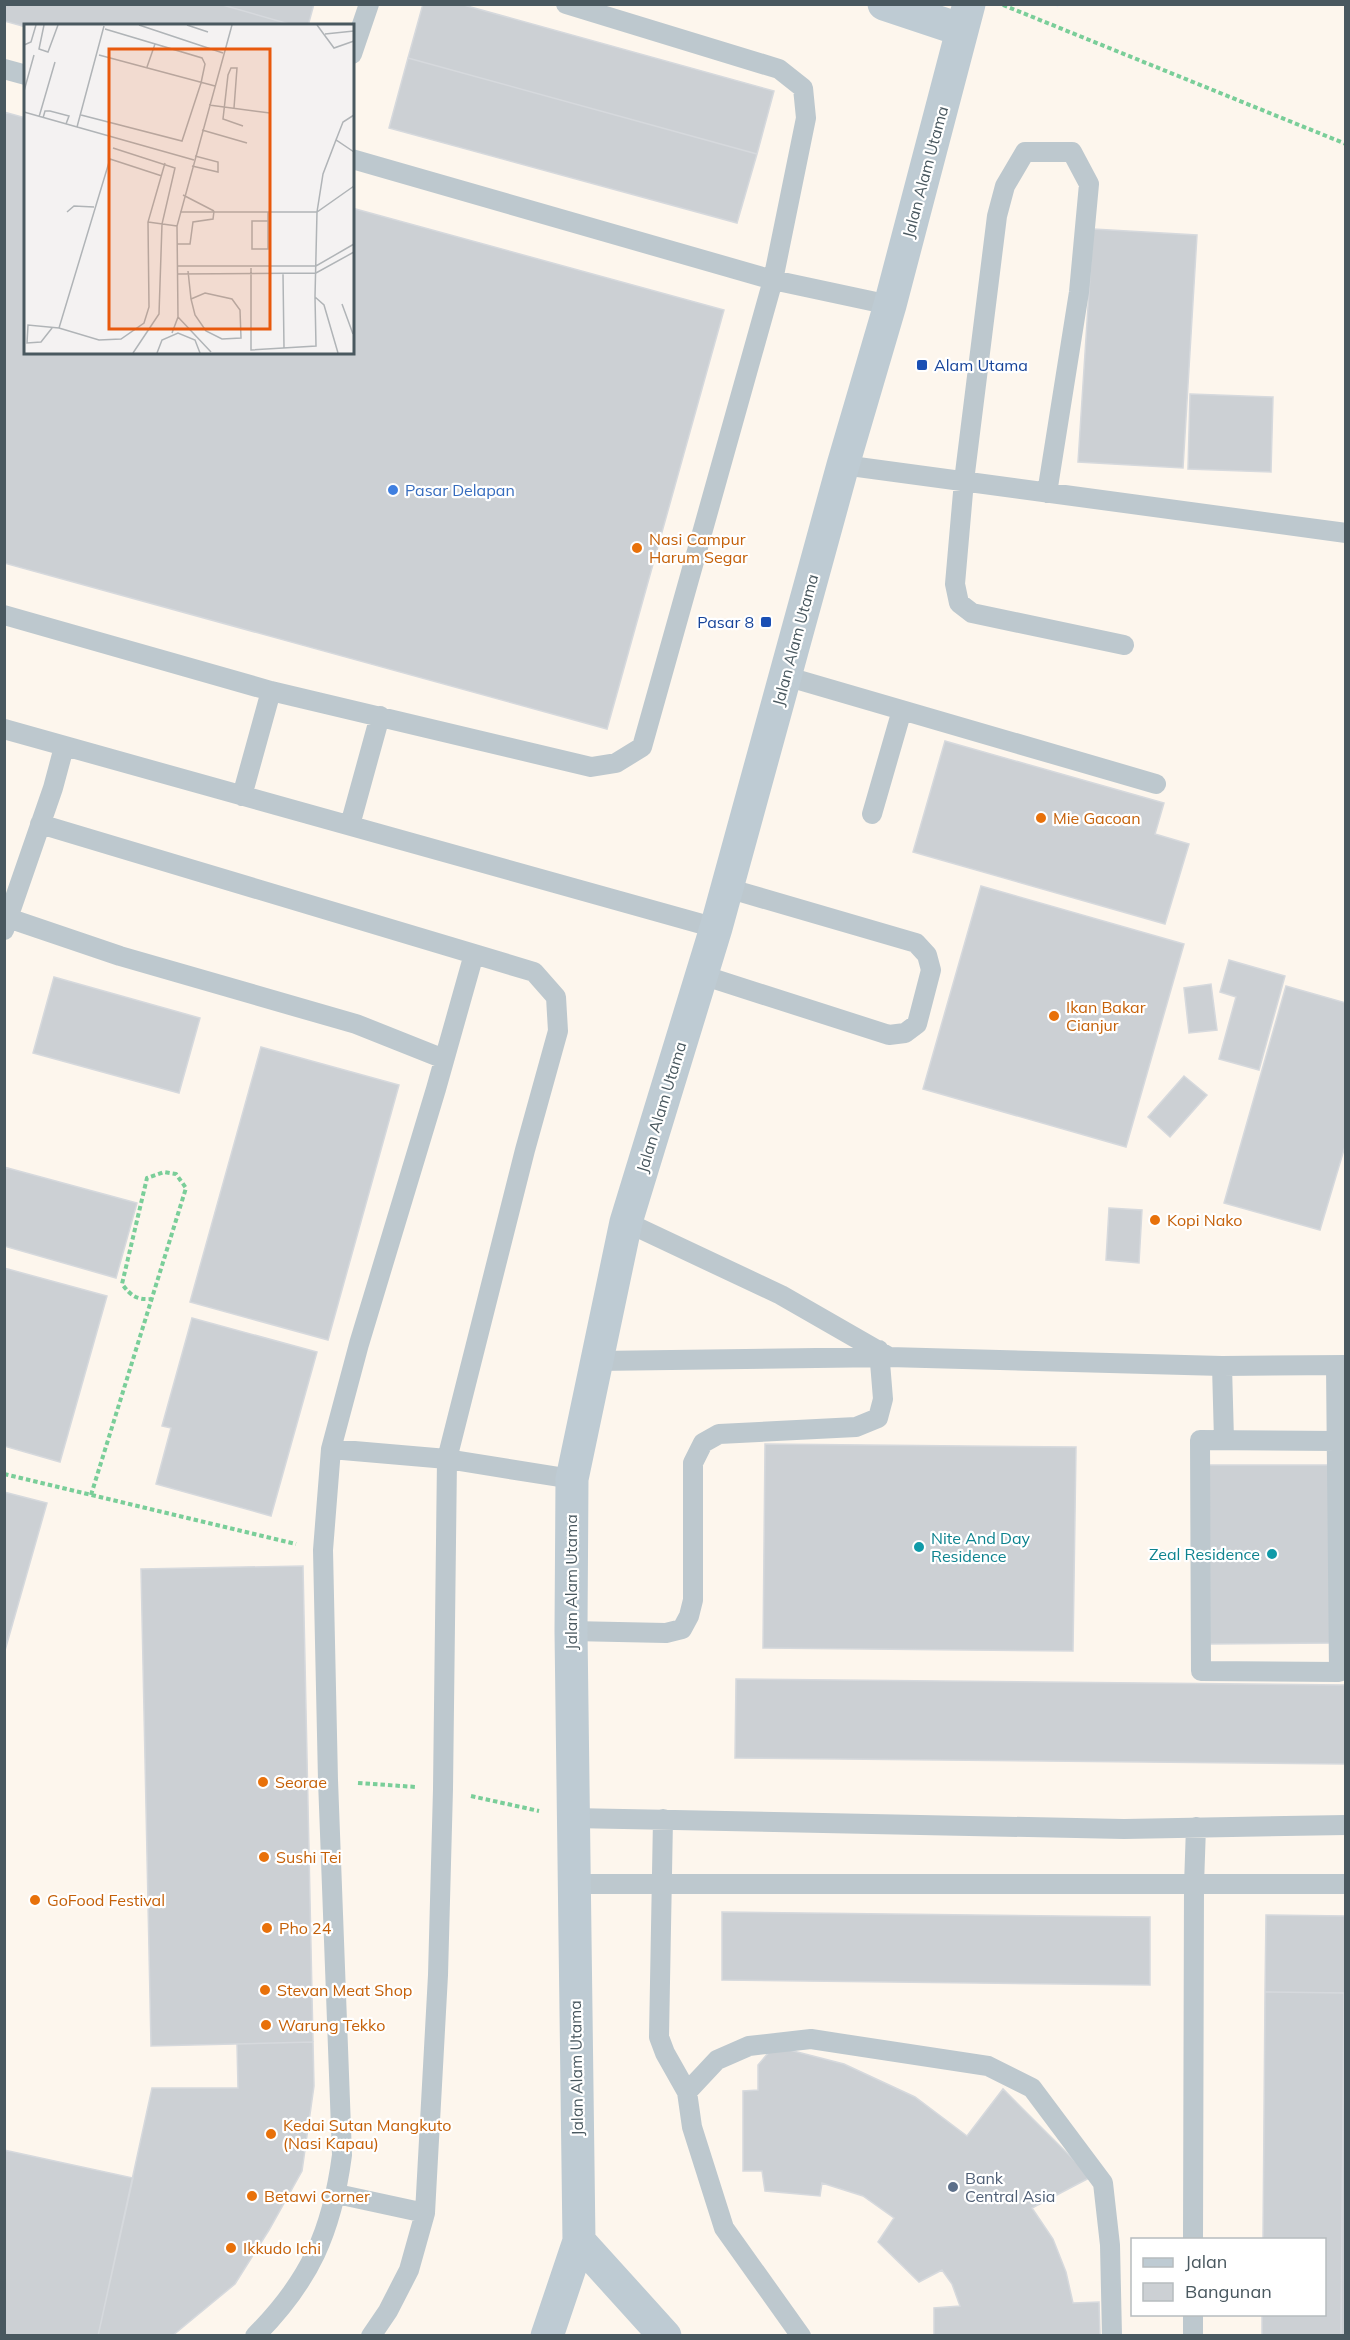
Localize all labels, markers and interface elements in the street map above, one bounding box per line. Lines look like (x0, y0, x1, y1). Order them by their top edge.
inset map (24, 24, 354, 354)
street label: Jalan Alam Utama (898, 104, 952, 240)
place label: Alam Utama (934, 355, 1028, 375)
marker: Alam Utama (915, 358, 929, 372)
place label: Pasar Delapan (405, 480, 515, 500)
marker: Pasar Delapan (386, 483, 400, 497)
place label: Nasi Campur Harum Segar (649, 529, 748, 567)
marker: Nasi Campur Harum Segar (630, 541, 644, 555)
street label: Jalan Alam Utama (768, 572, 822, 708)
place label: Pasar 8 (697, 612, 754, 632)
marker: Pasar 8 (759, 615, 773, 629)
place label: Mie Gacoan (1053, 808, 1141, 828)
marker: Mie Gacoan (1034, 811, 1048, 825)
place label: Ikan Bakar Cianjur (1066, 997, 1146, 1035)
marker: Ikan Bakar Cianjur (1047, 1009, 1061, 1023)
street label: Jalan Alam Utama (632, 1039, 690, 1175)
place label: Kopi Nako (1167, 1210, 1242, 1230)
marker: Kopi Nako (1148, 1213, 1162, 1227)
street label: Jalan Alam Utama (561, 1514, 581, 1650)
place label: Nite And Day Residence (931, 1528, 1031, 1566)
marker: Nite And Day Residence (912, 1540, 926, 1554)
place label: Zeal Residence (1149, 1544, 1260, 1564)
marker: Zeal Residence (1265, 1547, 1279, 1561)
place label: Seorae (275, 1772, 327, 1792)
marker: Seorae (256, 1775, 270, 1789)
place label: Sushi Tei (276, 1847, 341, 1867)
marker: Sushi Tei (257, 1850, 271, 1864)
place label: GoFood Festival (47, 1890, 165, 1910)
marker: GoFood Festival (28, 1893, 42, 1907)
place label: Pho 24 (279, 1918, 332, 1938)
marker: Pho 24 (260, 1921, 274, 1935)
place label: Stevan Meat Shop (277, 1980, 412, 2000)
marker: Stevan Meat Shop (258, 1983, 272, 1997)
street label: Jalan Alam Utama (565, 2000, 587, 2136)
place label: Warung Tekko (278, 2015, 385, 2035)
marker: Warung Tekko (259, 2018, 273, 2032)
place label: Kedai Sutan Mangkuto (Nasi Kapau) (283, 2115, 451, 2153)
marker: Kedai Sutan Mangkuto (Nasi Kapau) (264, 2127, 278, 2141)
place label: Bank Central Asia (965, 2168, 1055, 2206)
marker: Bank Central Asia (946, 2180, 960, 2194)
place label: Betawi Corner (264, 2186, 370, 2206)
marker: Betawi Corner (245, 2189, 259, 2203)
place label: Ikkudo Ichi (243, 2238, 321, 2258)
legend (1131, 2238, 1326, 2316)
marker: Ikkudo Ichi (224, 2241, 238, 2255)
text: Jalan (1185, 2250, 1227, 2273)
text: Bangunan (1185, 2280, 1272, 2303)

